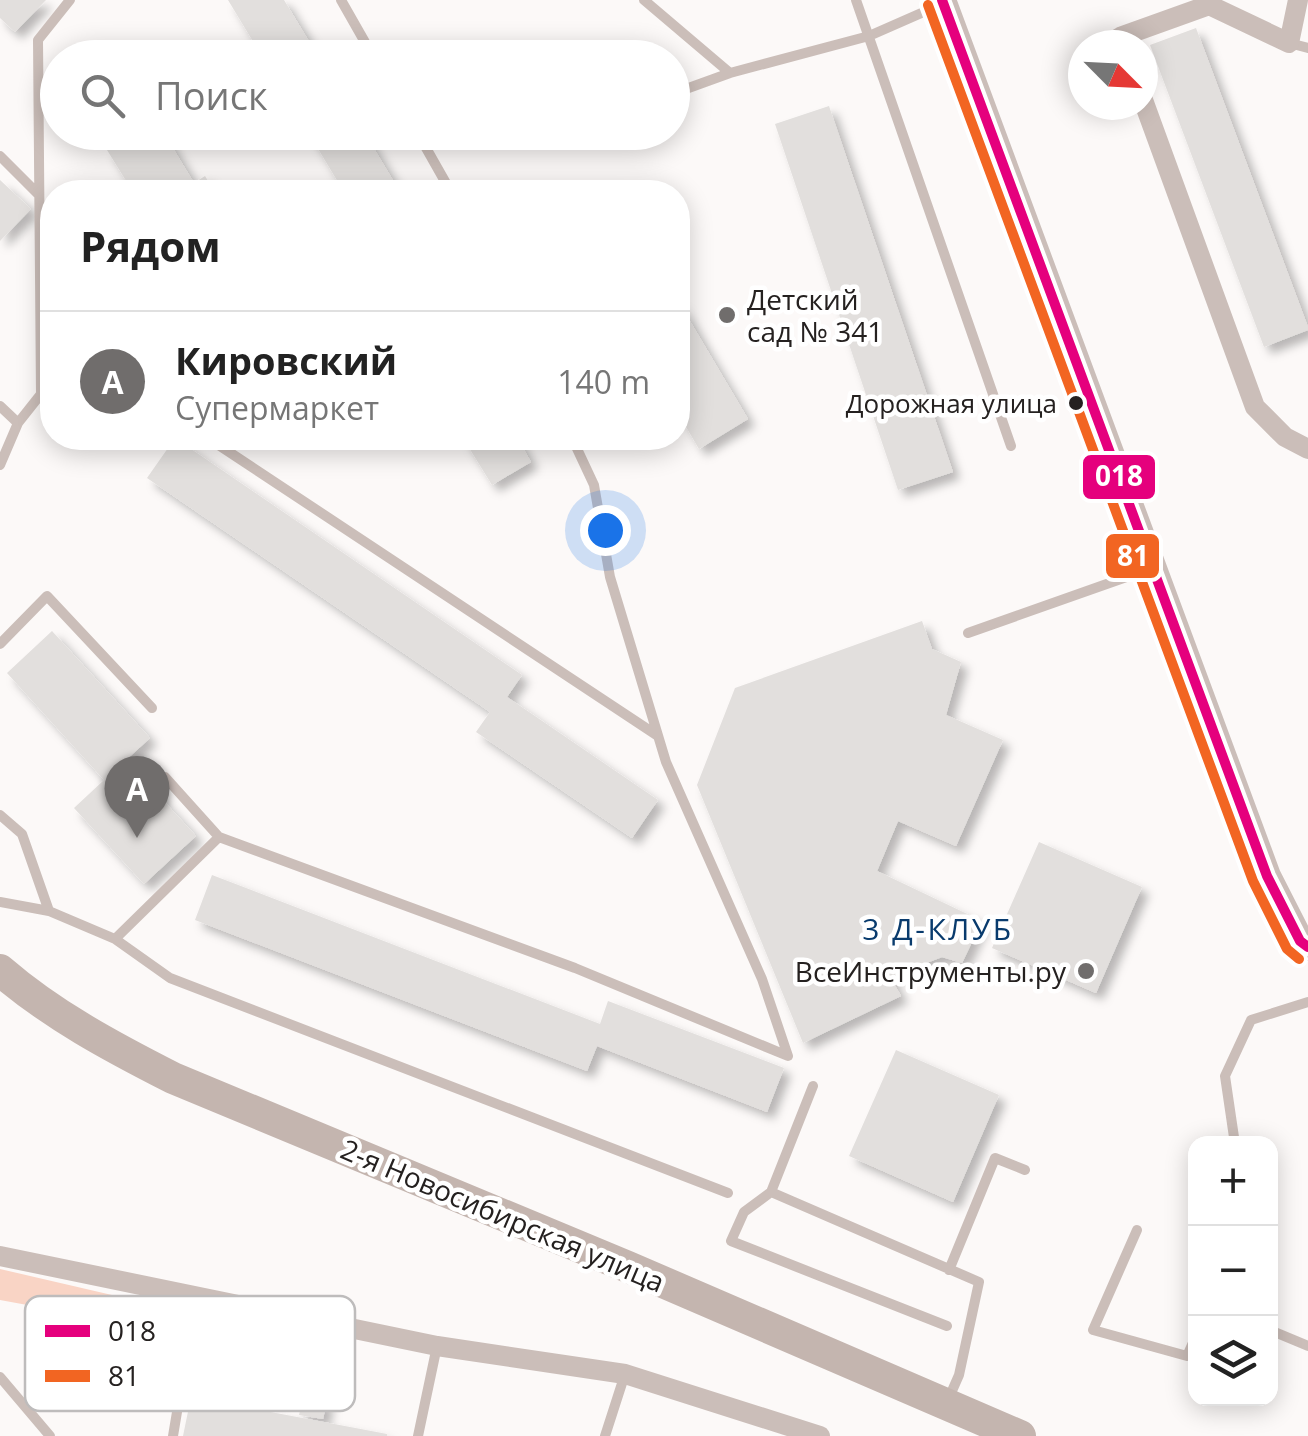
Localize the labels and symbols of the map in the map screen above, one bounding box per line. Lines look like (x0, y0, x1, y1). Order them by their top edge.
north arrow (1068, 30, 1158, 120)
place label: Детский сад № 341 (747, 280, 883, 350)
marker: Детский сад № 341 (716, 304, 738, 326)
place label: Дорожная улица (846, 385, 1057, 421)
marker: Дорожная улица (1066, 393, 1086, 413)
line badge: 018 (1081, 453, 1157, 501)
text: 018 (1095, 456, 1143, 494)
your location (580, 505, 631, 556)
line badge: 81 (1104, 532, 1161, 580)
text: 81 (1117, 536, 1149, 574)
pin: A (104, 756, 170, 838)
district label: 3 Д-КЛУБ (862, 908, 1014, 949)
place label: ВсеИнструменты.ру (795, 952, 1067, 990)
marker: ВсеИнструменты.ру (1075, 960, 1097, 982)
street label: 2-я Новосибирская улица (335, 1129, 671, 1301)
legend (25, 1296, 355, 1411)
text: 018 (108, 1311, 156, 1349)
text: 81 (108, 1356, 140, 1394)

